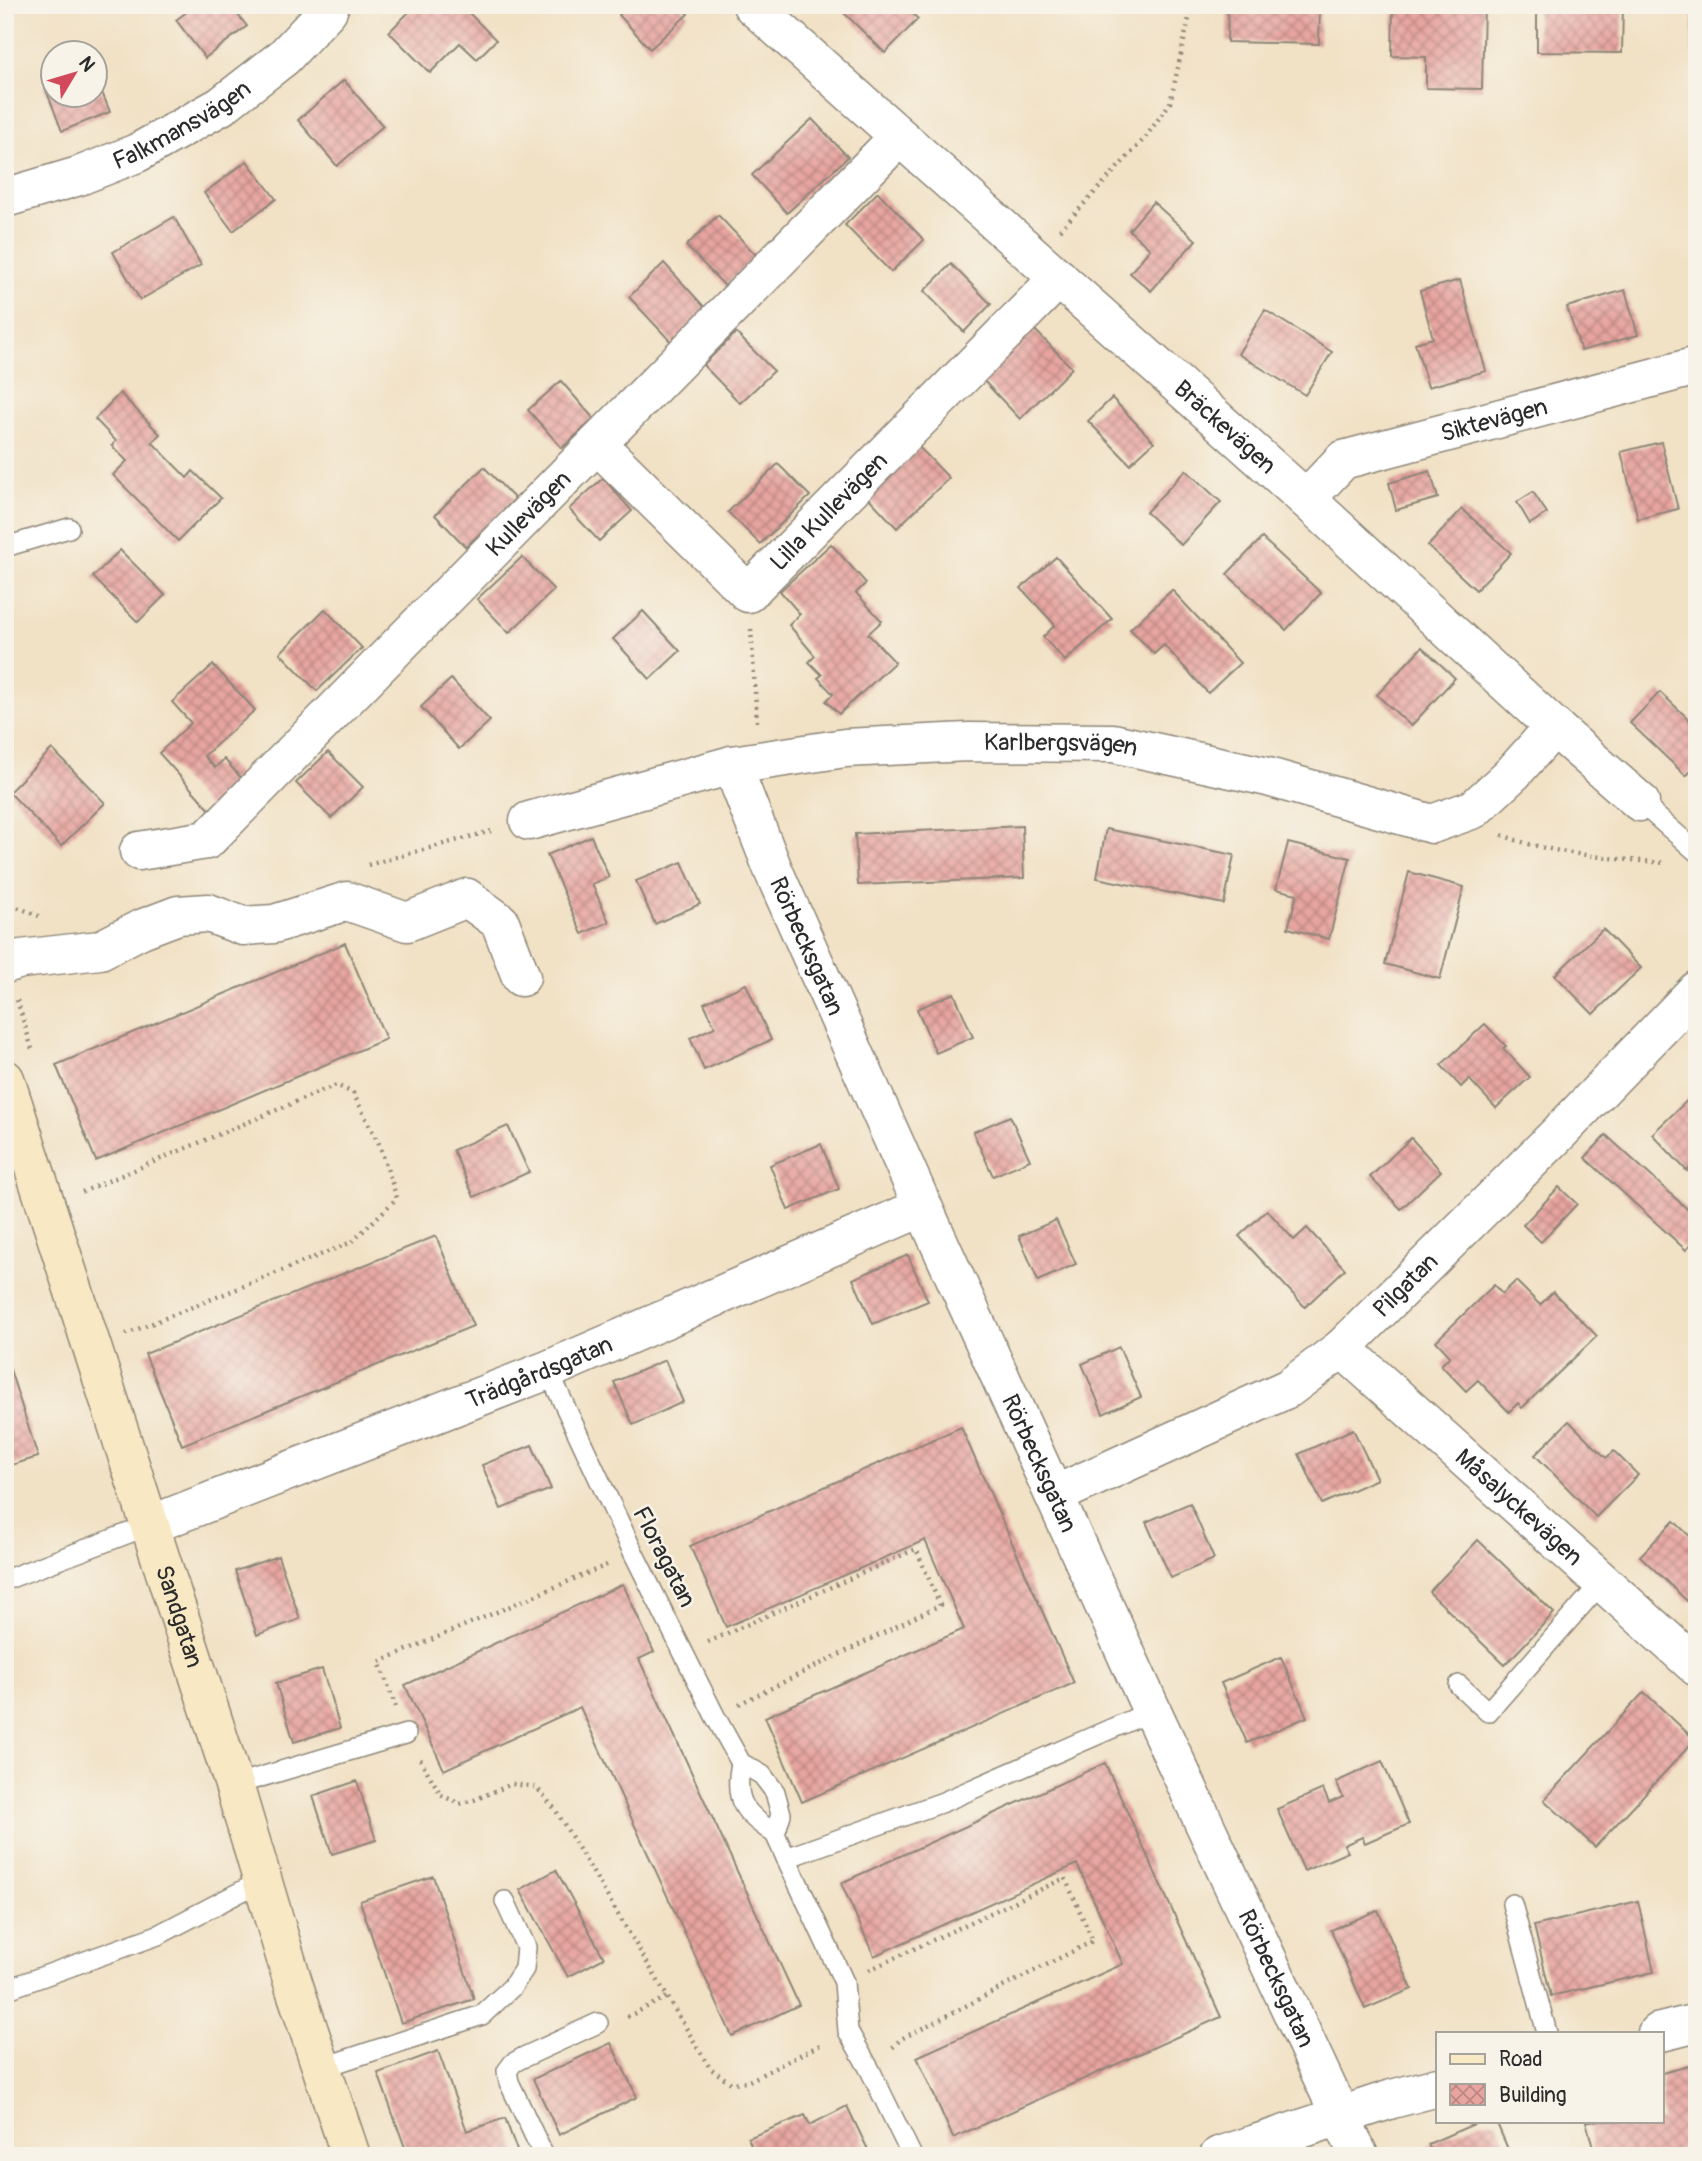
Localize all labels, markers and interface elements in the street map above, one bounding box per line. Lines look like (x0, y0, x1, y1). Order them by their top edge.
north arrow (38, 38, 108, 108)
text: N (73, 52, 100, 77)
street label: Falkmansvägen (108, 74, 256, 176)
street label: Bräckevägen (1168, 374, 1282, 480)
street label: Siktevägen (1438, 392, 1550, 448)
street label: Lilla Kullevägen (764, 446, 893, 577)
street label: Kullevägen (480, 464, 577, 563)
street label: Karlbergsvägen (984, 728, 1141, 763)
street label: Rörbecksgatan (764, 872, 850, 1020)
street label: Pilgatan (1367, 1247, 1444, 1323)
street label: Trädgårdsgatan (462, 1329, 617, 1415)
street label: Rörbecksgatan (995, 1390, 1083, 1537)
street label: Måsalyckevägen (1449, 1443, 1589, 1572)
street label: Floragatan (626, 1502, 702, 1612)
street label: Sandgatan (149, 1562, 209, 1671)
street label: Rörbecksgatan (1232, 1905, 1321, 2052)
legend (1436, 2032, 1664, 2122)
text: Road (1499, 2046, 1543, 2073)
text: Building (1499, 2082, 1566, 2109)

